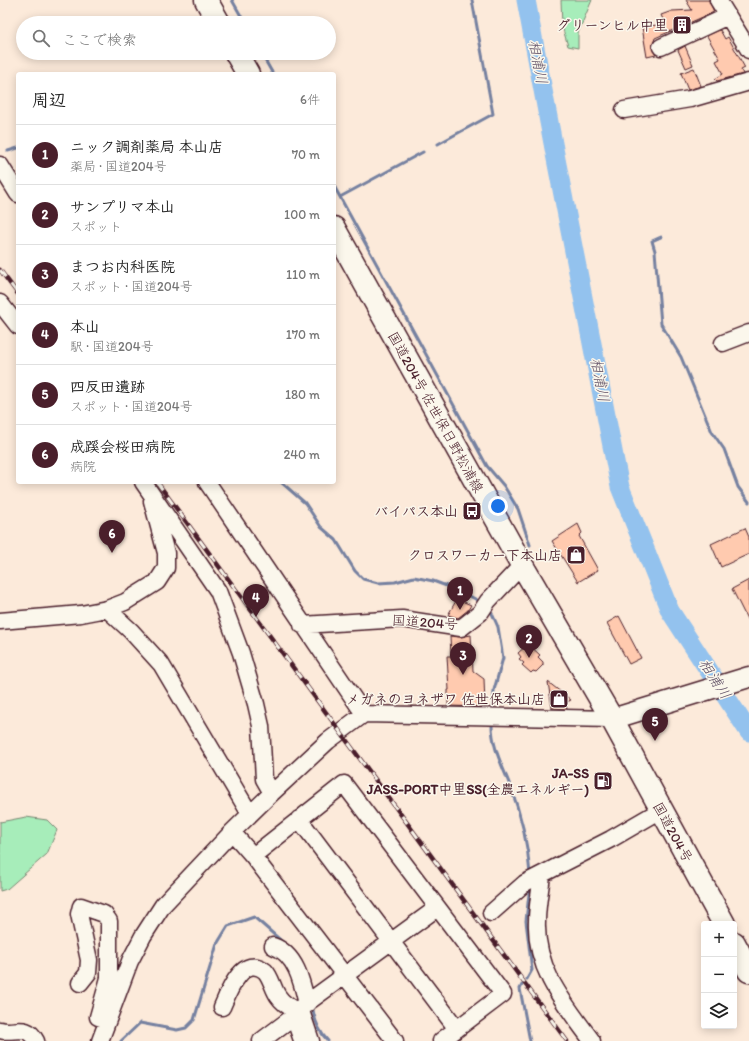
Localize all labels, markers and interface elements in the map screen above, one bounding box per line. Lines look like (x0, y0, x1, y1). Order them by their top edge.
building icon: グリーンヒル中里 (671, 14, 693, 36)
search box (16, 16, 336, 60)
place label: グリーンヒル中里 (557, 17, 668, 34)
icon: search (30, 27, 52, 49)
text: ここで検索 (62, 31, 137, 49)
water label: 相浦川 (525, 38, 551, 86)
text: 周辺 (32, 90, 66, 110)
text: 6件 (300, 92, 320, 107)
text: ニック調剤薬局 本山店 (70, 138, 223, 156)
text: 1 (42, 147, 48, 162)
text: 70 m (292, 147, 320, 162)
text: 薬局 · 国道204号 (70, 159, 167, 174)
text: サンプリマ本山 (70, 198, 175, 216)
text: 2 (42, 207, 48, 222)
text: 100 m (284, 207, 320, 222)
text: スポット (70, 219, 122, 234)
text: まつお内科医院 (70, 258, 175, 276)
text: 3 (41, 267, 49, 282)
text: 110 m (286, 267, 320, 282)
text: スポット · 国道204号 (70, 279, 193, 294)
text: 本山 (70, 318, 100, 336)
text: 4 (41, 327, 49, 342)
text: 170 m (286, 327, 320, 342)
street label: 国道204号 佐世保日野松浦線 (384, 329, 487, 496)
text: 駅 · 国道204号 (70, 339, 154, 354)
water label: 相浦川 (587, 356, 613, 404)
text: 四反田遺跡 (70, 378, 145, 396)
text: 5 (42, 387, 48, 402)
text: 180 m (285, 387, 320, 402)
text: スポット · 国道204号 (70, 399, 193, 414)
text: 成蹊会桜田病院 (70, 438, 175, 456)
text: 6 (42, 447, 48, 462)
text: 240 m (283, 447, 320, 462)
text: 病院 (70, 459, 96, 474)
your location (488, 496, 508, 516)
bus stop icon: バイパス本山 (461, 500, 483, 522)
place label: バイパス本山 (374, 503, 458, 520)
pin: 6 (99, 520, 125, 553)
shop icon: クロスワーカー下本山店 (565, 544, 587, 566)
place label: クロスワーカー下本山店 (408, 547, 562, 564)
pin: 1 (447, 577, 473, 610)
pin: 4 (243, 584, 269, 617)
street label: 国道204号 (391, 612, 459, 633)
pin: 2 (516, 625, 542, 658)
pin: 3 (450, 642, 476, 675)
water label: 相浦川 (695, 655, 735, 703)
shop icon: メガネのヨネザワ 佐世保本山店 (548, 688, 570, 710)
place label: メガネのヨネザワ 佐世保本山店 (346, 691, 545, 708)
pin: 5 (642, 708, 668, 741)
place label: JA-SS JASS-PORT中里SS(全農エネルギー) (366, 765, 589, 798)
fuel station icon: JA-SS JASS-PORT中里SS(全農エネルギー) (592, 770, 614, 792)
street label: 国道204号 (649, 799, 696, 865)
map controls (701, 921, 737, 1029)
button: + (701, 921, 737, 957)
button: − (701, 957, 737, 993)
button: layers (701, 993, 737, 1029)

